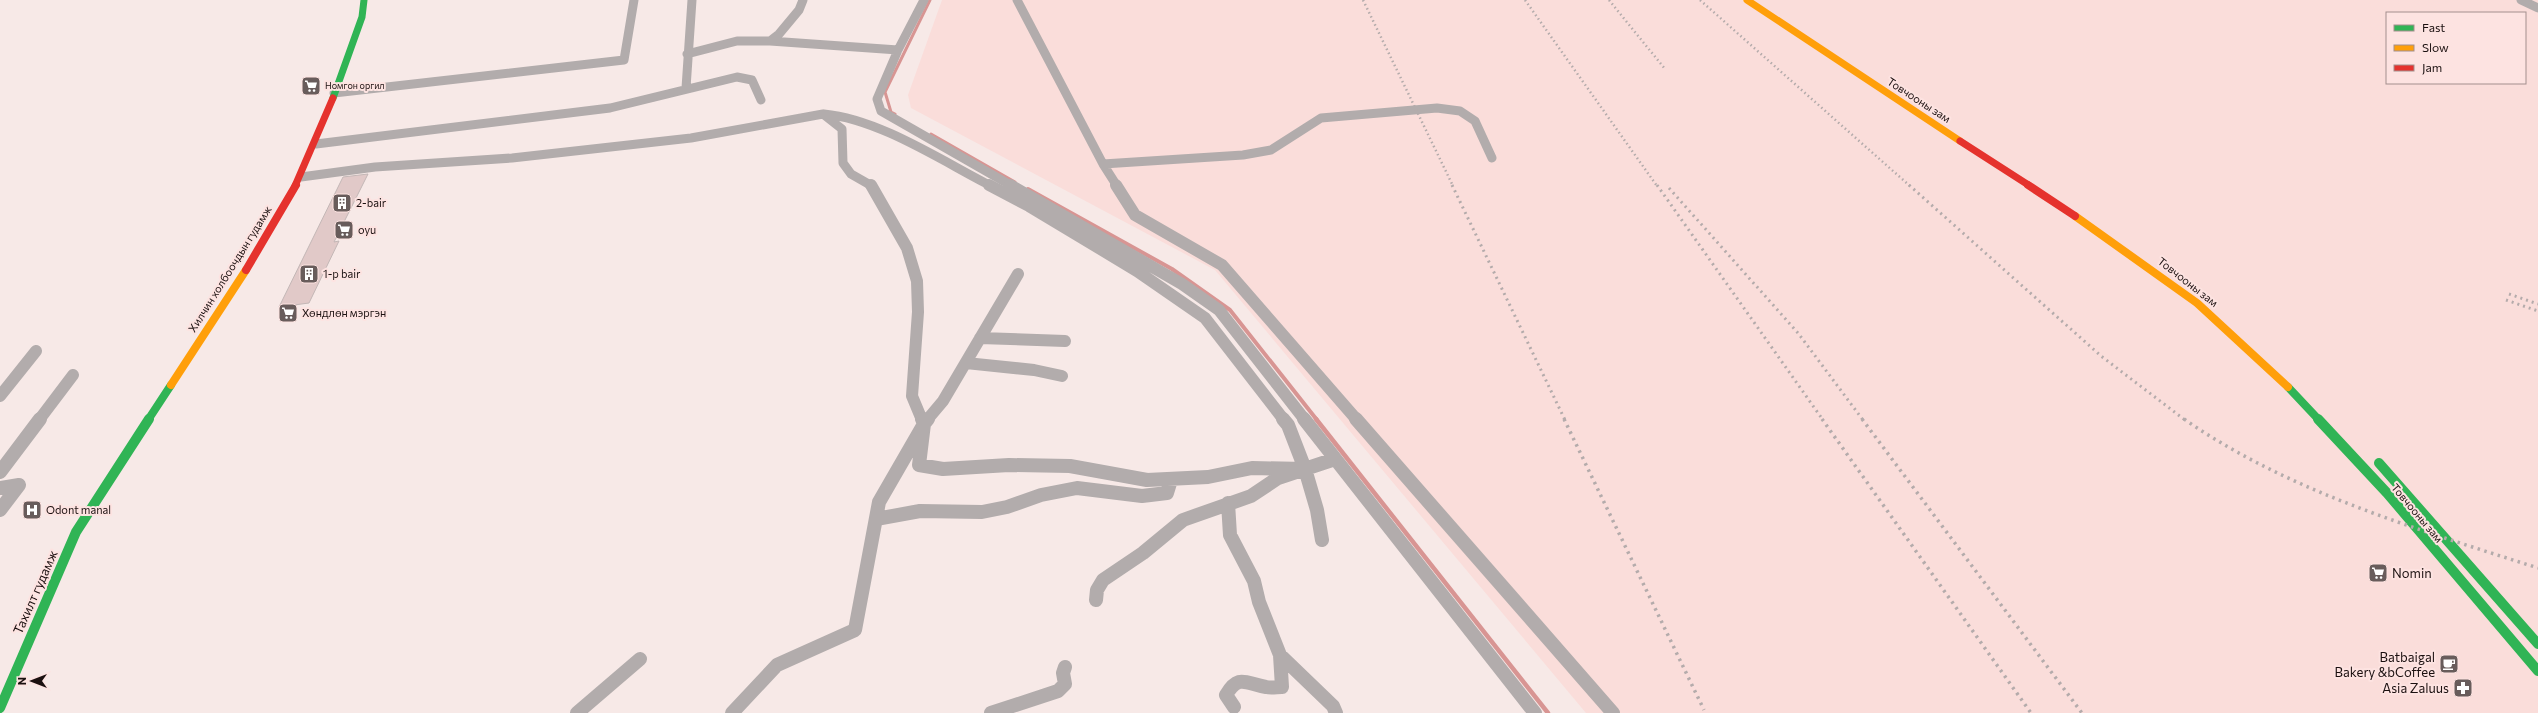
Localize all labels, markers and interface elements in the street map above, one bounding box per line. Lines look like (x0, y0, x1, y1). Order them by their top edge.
legend (2386, 12, 2526, 84)
text: Fast (2422, 20, 2445, 34)
text: Slow (2422, 40, 2449, 54)
text: Jam (2422, 60, 2442, 75)
street label: Товчооны зам (1885, 74, 1953, 125)
supermarket icon: Номгон оргил (300, 75, 322, 97)
place label: Номгон оргил (325, 80, 385, 91)
building icon: 2-bair (331, 192, 353, 214)
place label: 2-bair (356, 196, 387, 209)
street label: Хилчин холбоочдын гудамж (185, 203, 274, 334)
supermarket icon: oyu (333, 219, 355, 241)
place label: oyu (358, 223, 376, 236)
street label: Товчооны зам (2156, 254, 2221, 309)
building icon: 1-p bair (298, 263, 320, 285)
place label: 1-p bair (323, 267, 361, 280)
supermarket icon: Хөндлөн мэргэн (277, 302, 299, 324)
place label: Хөндлөн мэргэн (302, 306, 386, 319)
street label: Товчооны зам (2389, 481, 2446, 545)
hospital icon: Odont manal (21, 499, 43, 521)
place label: Odont manal (46, 503, 111, 516)
street label: Тахилт гудамж (9, 547, 61, 637)
supermarket icon: Nomin (2367, 562, 2389, 584)
place label: Nomin (2392, 565, 2432, 581)
place label: Batbaigal Bakery &bCoffee (2335, 649, 2435, 680)
cafe icon: Batbaigal Bakery &bCoffee (2438, 653, 2460, 675)
north arrow (12, 661, 52, 701)
text: N (15, 677, 28, 685)
pharmacy icon: Asia Zaluus (2452, 677, 2474, 699)
place label: Asia Zaluus (2382, 680, 2449, 696)

